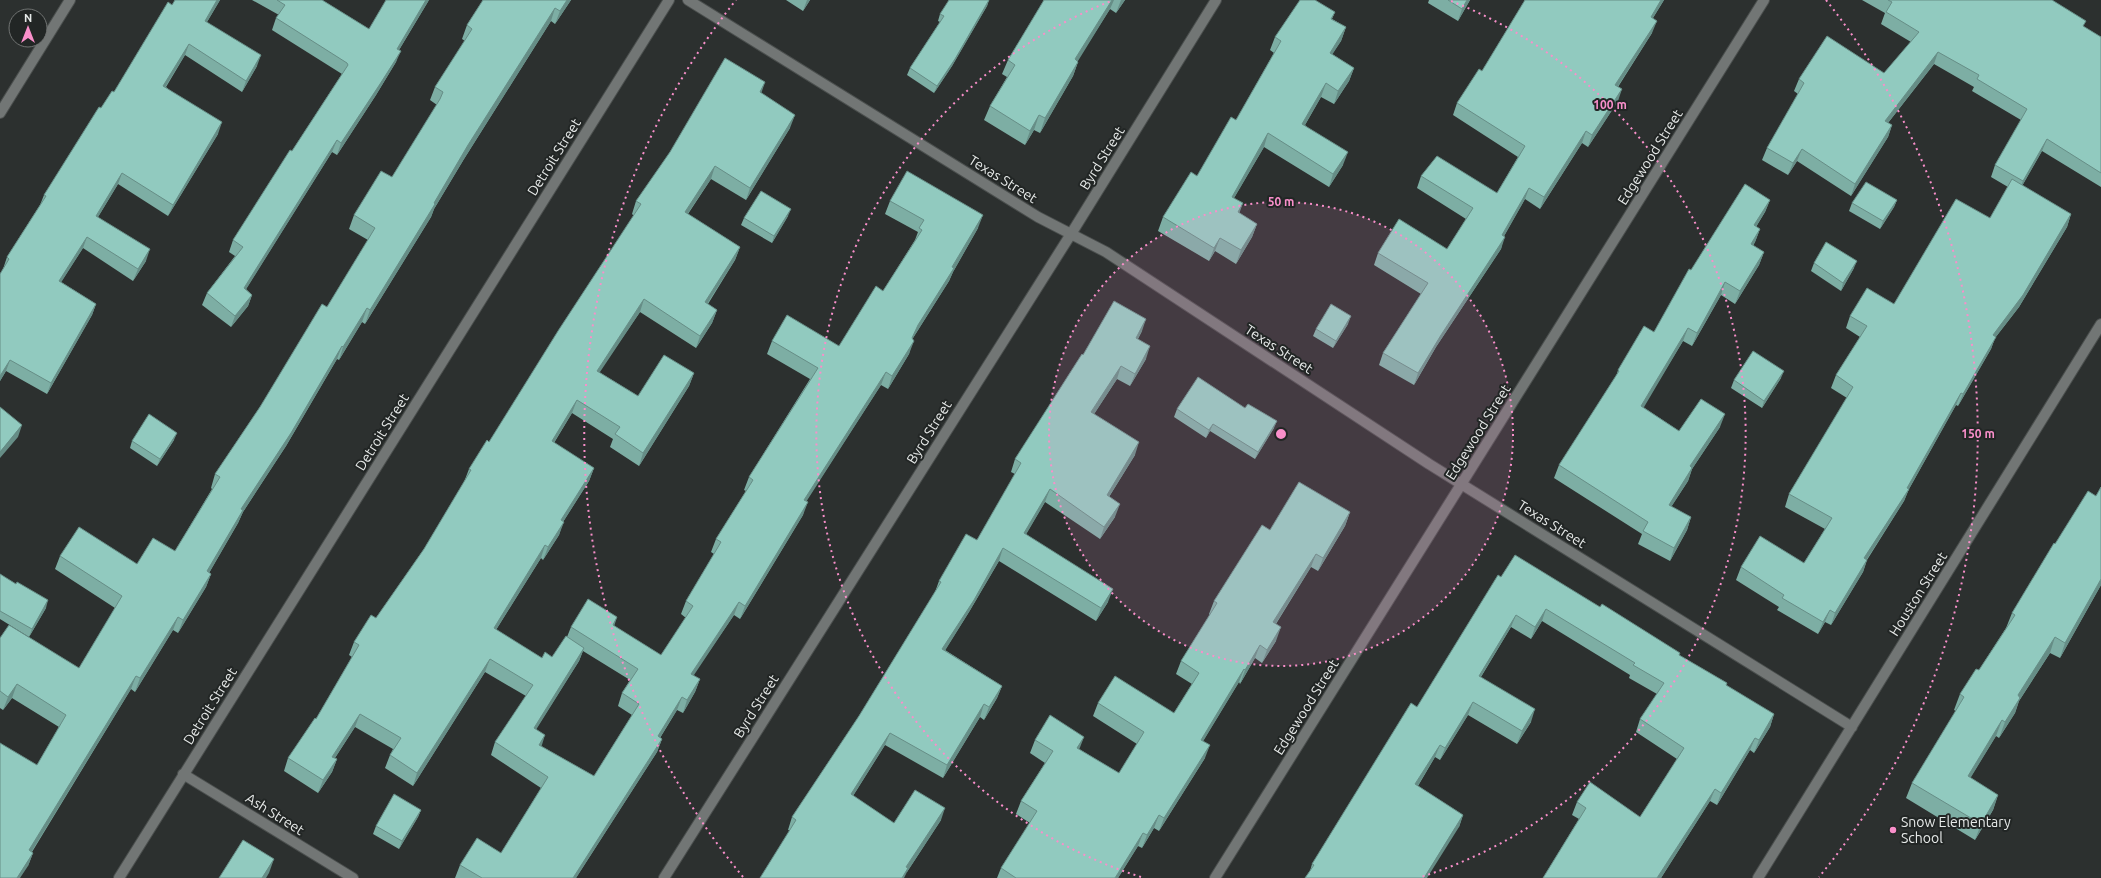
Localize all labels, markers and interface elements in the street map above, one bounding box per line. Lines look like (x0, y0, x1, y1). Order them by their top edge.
north arrow (8, 8, 48, 48)
text: N (24, 12, 32, 24)
text: 100 m (1593, 98, 1627, 111)
street label: Edgewood Street (1614, 106, 1686, 208)
street label: Detroit Street (524, 115, 584, 198)
street label: Byrd Street (1076, 123, 1128, 193)
street label: Texas Street (966, 152, 1040, 207)
text: 50 m (1268, 195, 1294, 208)
street label: Texas Street (1242, 321, 1316, 377)
street label: Edgewood Street (1442, 381, 1514, 483)
street label: Detroit Street (352, 390, 412, 473)
street label: Byrd Street (903, 397, 955, 467)
centre of rings (1274, 427, 1288, 441)
text: 150 m (1961, 427, 1995, 440)
street label: Texas Street (1515, 497, 1589, 552)
street label: Houston Street (1886, 549, 1950, 639)
street label: Edgewood Street (1270, 656, 1342, 758)
street label: Detroit Street (180, 664, 240, 747)
street label: Byrd Street (730, 671, 782, 741)
street label: Ash Street (243, 790, 307, 838)
place label: Snow Elementary School (1901, 814, 2011, 846)
marker: Snow Elementary School (1888, 825, 1898, 835)

